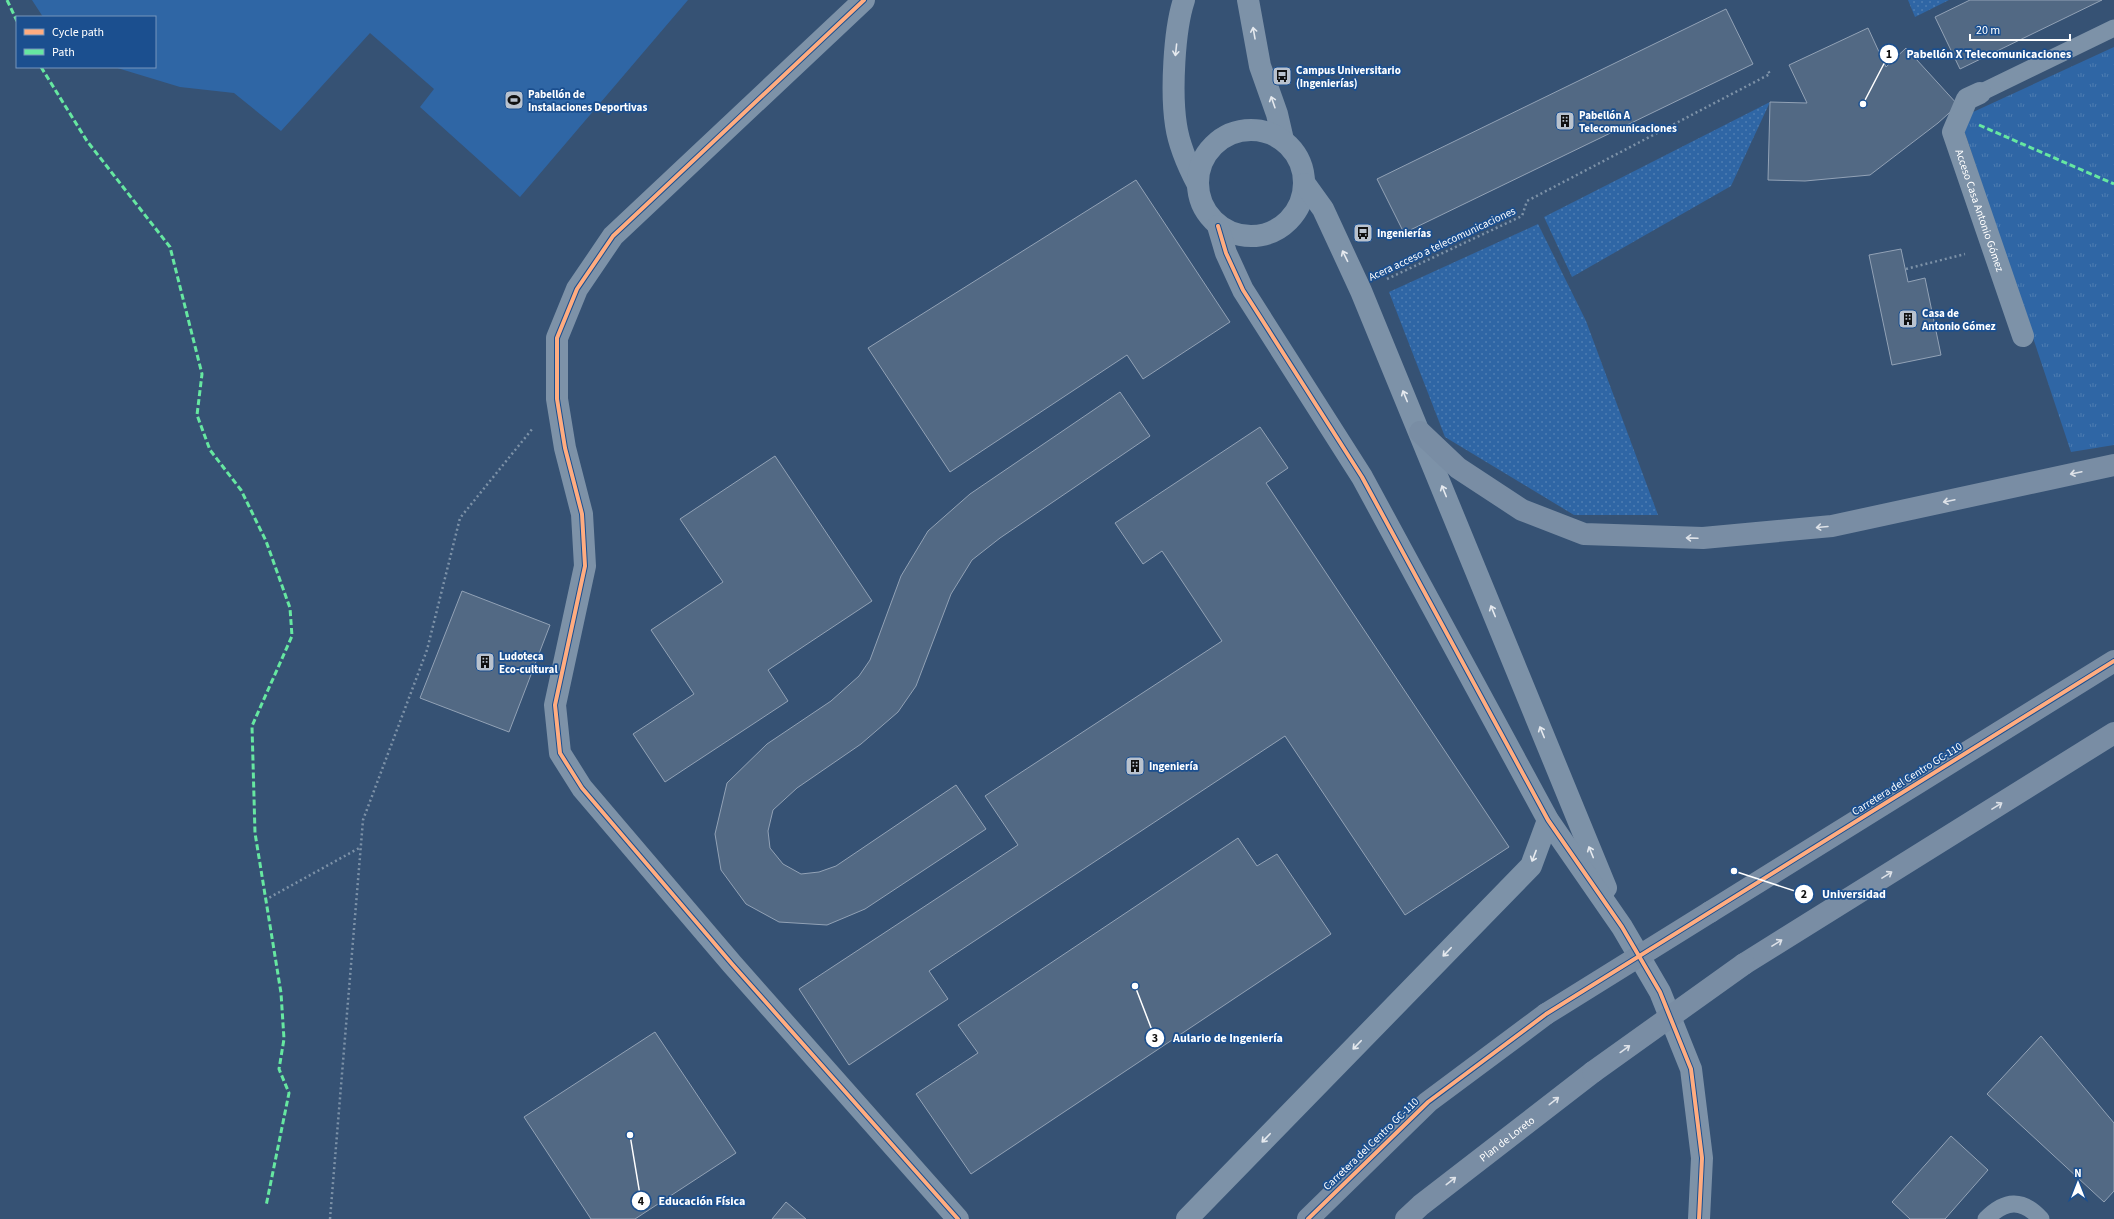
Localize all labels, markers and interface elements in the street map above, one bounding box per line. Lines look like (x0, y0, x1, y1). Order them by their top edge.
legend (16, 16, 156, 68)
scale bar (1970, 16, 2070, 42)
text: 20 m (1976, 22, 2000, 39)
text: Cycle path (52, 24, 104, 41)
one-way arrow (1249, 27, 1257, 40)
callout: Pabellón X Telecomunicaciones (1879, 42, 2080, 66)
one-way arrow (1173, 43, 1180, 56)
text: Path (52, 44, 75, 61)
text: 1 (1886, 46, 1892, 63)
text: Pabellón X Telecomunicaciones (1907, 46, 2071, 63)
place label: Campus Universitario (Ingenierías) (1296, 63, 1401, 91)
bus stop icon: Campus Universitario (Ingenierías) (1271, 65, 1293, 87)
place label: Pabellón de Instalaciones Deportivas (528, 87, 647, 115)
sports icon: Pabellón de Instalaciones Deportivas (503, 89, 525, 111)
one-way arrow (1268, 97, 1276, 109)
place label: Pabellón A Telecomunicaciones (1579, 108, 1677, 136)
building icon: Pabellón A Telecomunicaciones (1554, 110, 1576, 132)
street label: Acceso Casa Antonio Gómez (1952, 147, 2008, 274)
street label: Acera acceso a telecomunicaciones (1366, 203, 1518, 285)
bus stop icon: Ingenierías (1352, 222, 1374, 244)
place label: Ingenierías (1377, 226, 1431, 241)
one-way arrow (1341, 250, 1348, 262)
place label: Casa de Antonio Gómez (1921, 306, 1996, 334)
building icon: Casa de Antonio Gómez (1897, 308, 1919, 330)
one-way arrow (1400, 390, 1408, 402)
one-way arrow (2070, 469, 2083, 477)
one-way arrow (1439, 486, 1447, 498)
one-way arrow (1943, 497, 1956, 505)
one-way arrow (1816, 523, 1829, 531)
one-way arrow (1686, 534, 1699, 541)
one-way arrow (1488, 606, 1496, 618)
place label: Ludoteca Eco-cultural (499, 649, 558, 677)
building icon: Ludoteca Eco-cultural (474, 651, 496, 673)
one-way arrow (1538, 726, 1545, 738)
street label: Carretera del Centro GC-110 (1849, 739, 1965, 819)
building icon: Ingeniería (1124, 755, 1146, 777)
place label: Ingeniería (1149, 759, 1198, 774)
one-way arrow (1991, 802, 2002, 810)
one-way arrow (1587, 847, 1595, 859)
one-way arrow (1530, 850, 1538, 862)
one-way arrow (1881, 870, 1893, 878)
callout: Universidad (1794, 882, 1894, 906)
text: 2 (1801, 886, 1807, 903)
text: Universidad (1822, 886, 1886, 903)
one-way arrow (1771, 939, 1783, 947)
one-way arrow (1443, 947, 1452, 957)
callout: Aulario de Ingeniería (1145, 1026, 1291, 1050)
text: 3 (1152, 1030, 1158, 1047)
text: Aulario de Ingeniería (1172, 1030, 1283, 1047)
one-way arrow (1352, 1040, 1362, 1050)
one-way arrow (1619, 1045, 1630, 1053)
street label: Carretera del Centro GC-110 (1320, 1094, 1422, 1194)
one-way arrow (1549, 1097, 1560, 1106)
street label: Plan de Loreto (1476, 1112, 1538, 1165)
one-way arrow (1261, 1133, 1271, 1143)
north arrow (2058, 1163, 2098, 1203)
text: N (2074, 1166, 2082, 1181)
one-way arrow (1446, 1177, 1457, 1185)
callout: Educación Física (631, 1189, 754, 1213)
text: 4 (638, 1193, 645, 1210)
text: Educación Física (659, 1193, 745, 1210)

